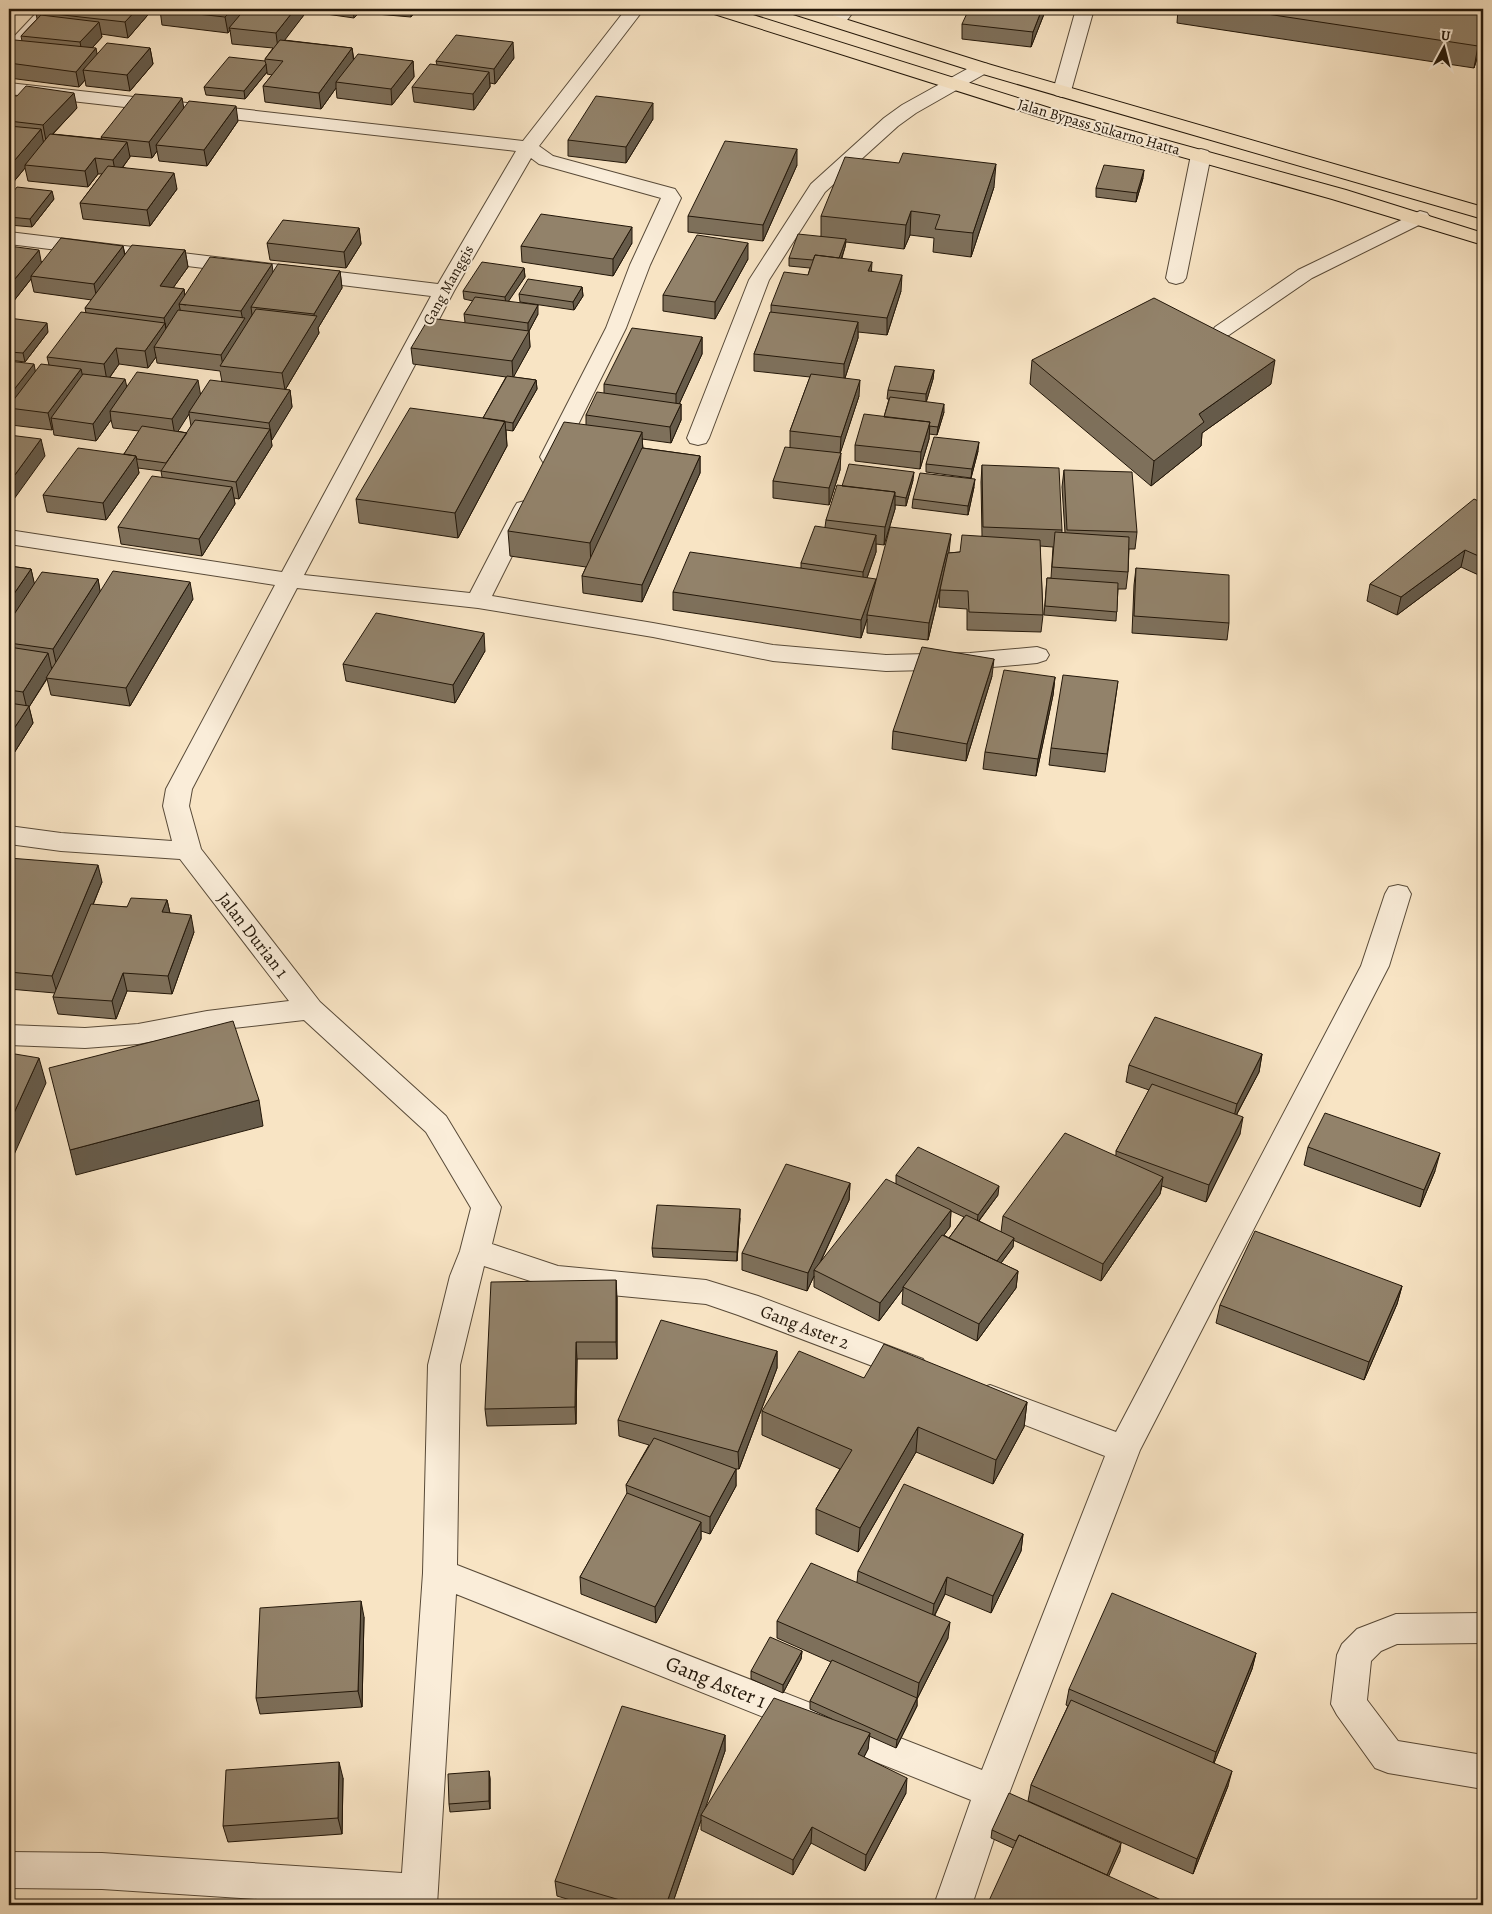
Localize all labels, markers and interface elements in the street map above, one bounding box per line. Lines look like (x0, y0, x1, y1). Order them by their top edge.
north arrow (1420, 22, 1470, 72)
text: U (1440, 26, 1451, 46)
street label: Jalan Bypass Sukarno Hatta (1015, 94, 1183, 160)
street label: Gang Manggis (418, 241, 478, 329)
street label: Jalan Durian 1 (212, 887, 294, 983)
street label: Gang Aster 2 (757, 1299, 853, 1355)
street label: Gang Aster 1 (662, 1649, 770, 1715)

